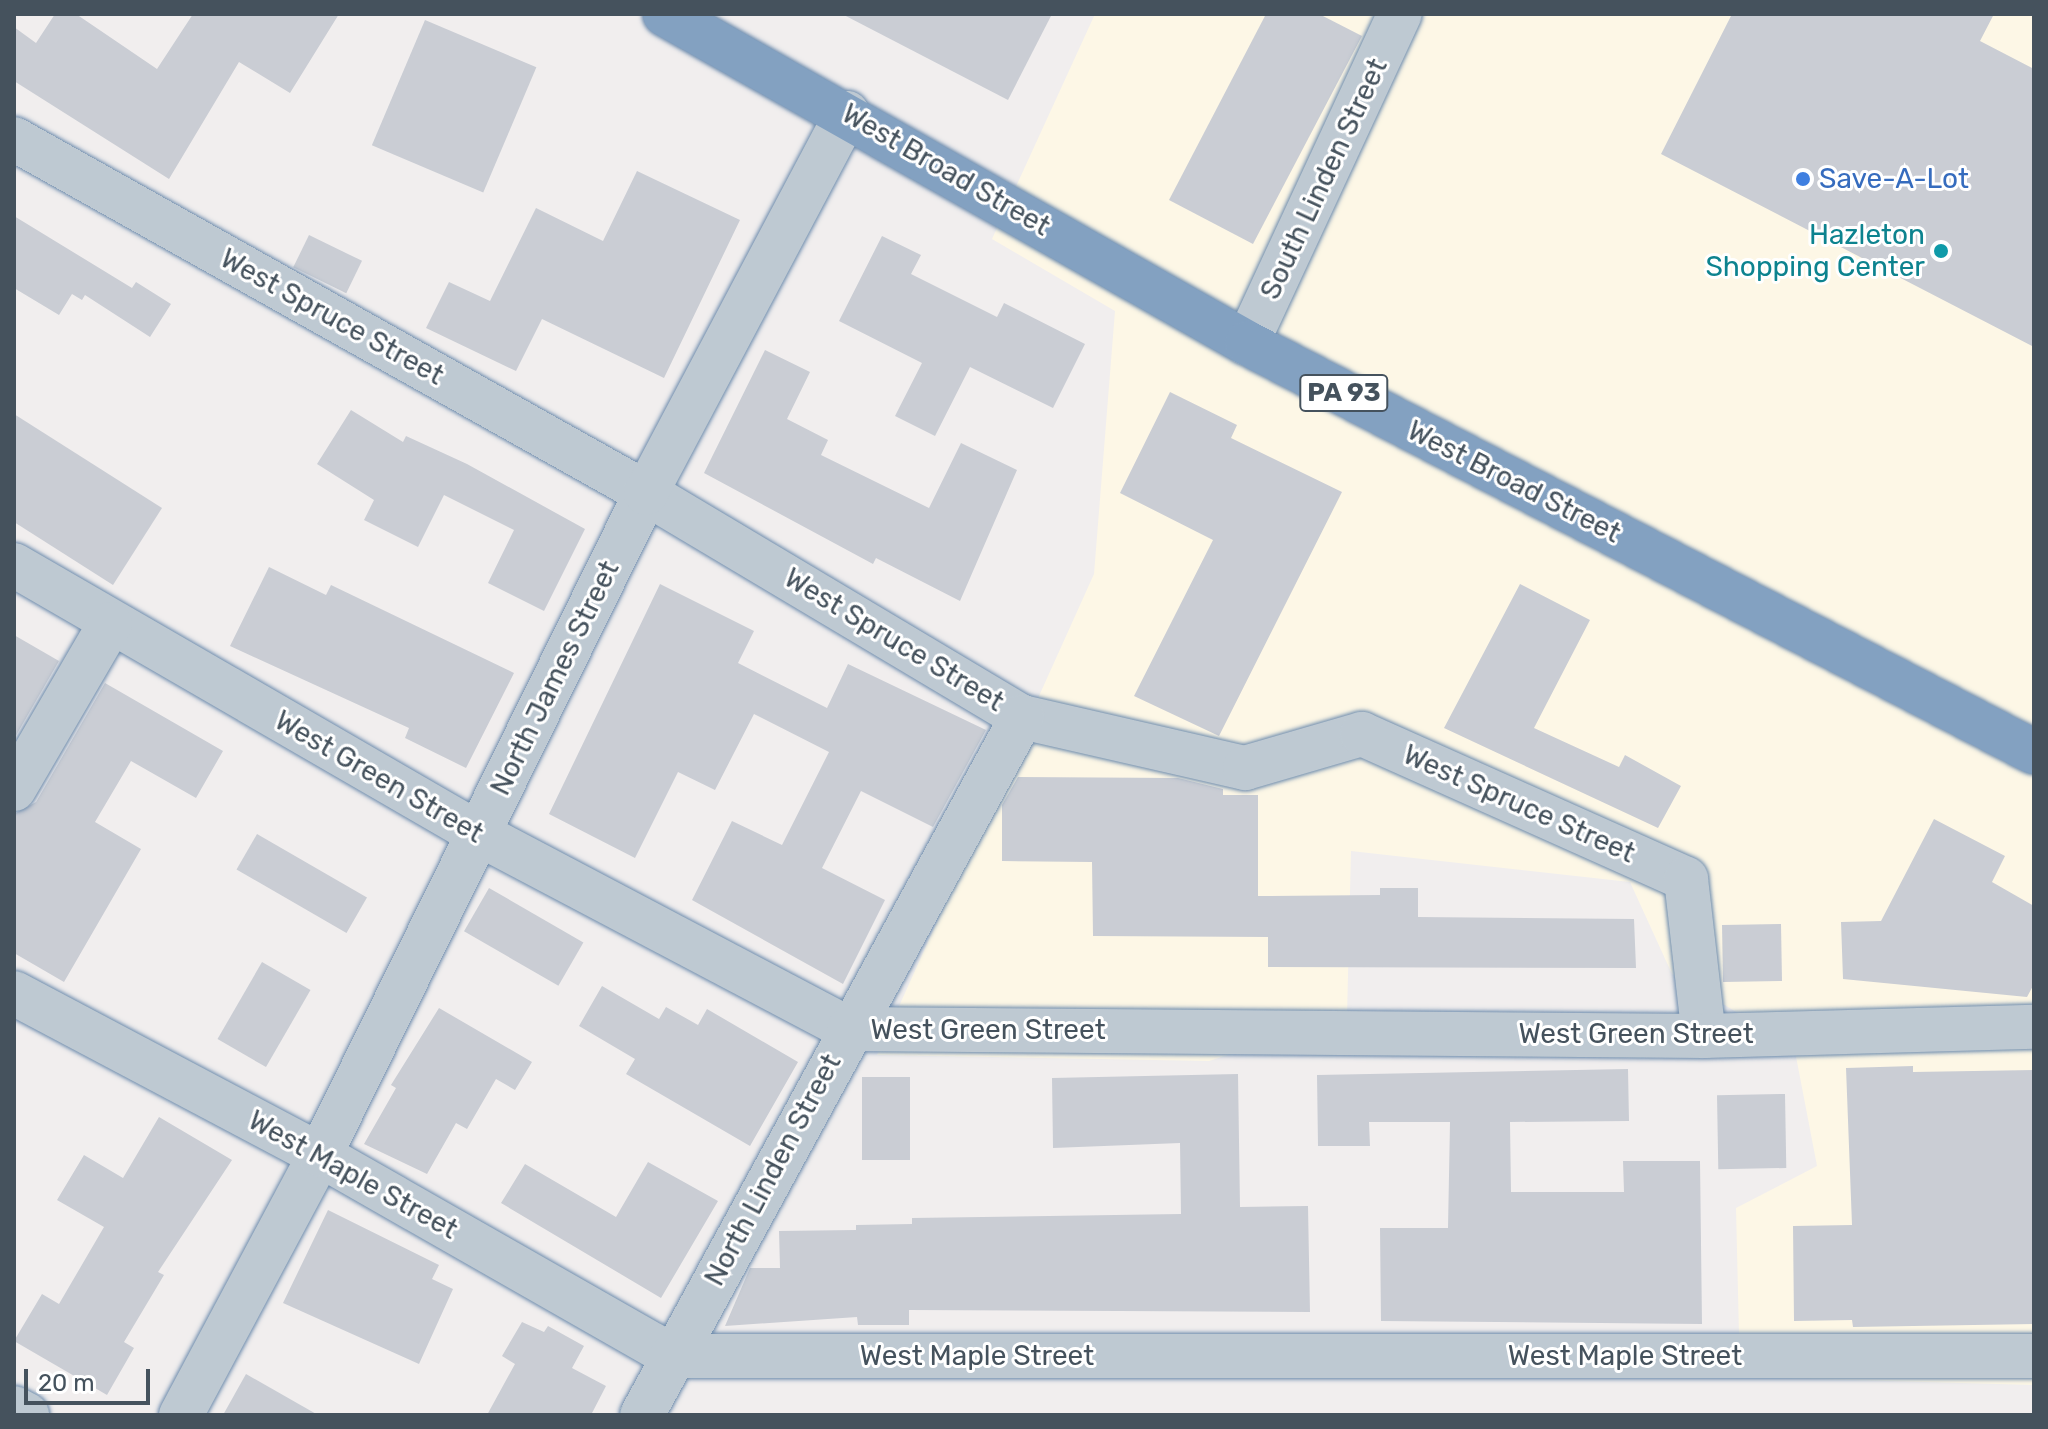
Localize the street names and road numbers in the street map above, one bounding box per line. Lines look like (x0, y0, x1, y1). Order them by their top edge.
street label: South Linden Street (1253, 53, 1395, 305)
street label: West Broad Street (836, 97, 1056, 243)
street label: West Spruce Street (214, 242, 450, 392)
road number: PA 93 (1298, 371, 1390, 415)
street label: West Broad Street (1402, 414, 1626, 550)
street label: North James Street (484, 555, 626, 801)
street label: West Spruce Street (778, 561, 1010, 719)
street label: West Green Street (269, 704, 489, 850)
street label: West Spruce Street (1398, 738, 1640, 870)
street label: West Green Street (870, 1013, 1106, 1047)
street label: West Green Street (1518, 1017, 1754, 1051)
street label: North Linden Street (698, 1048, 848, 1292)
street label: West Maple Street (242, 1104, 464, 1246)
street label: West Maple Street (860, 1339, 1094, 1373)
street label: West Maple Street (1508, 1339, 1742, 1373)

